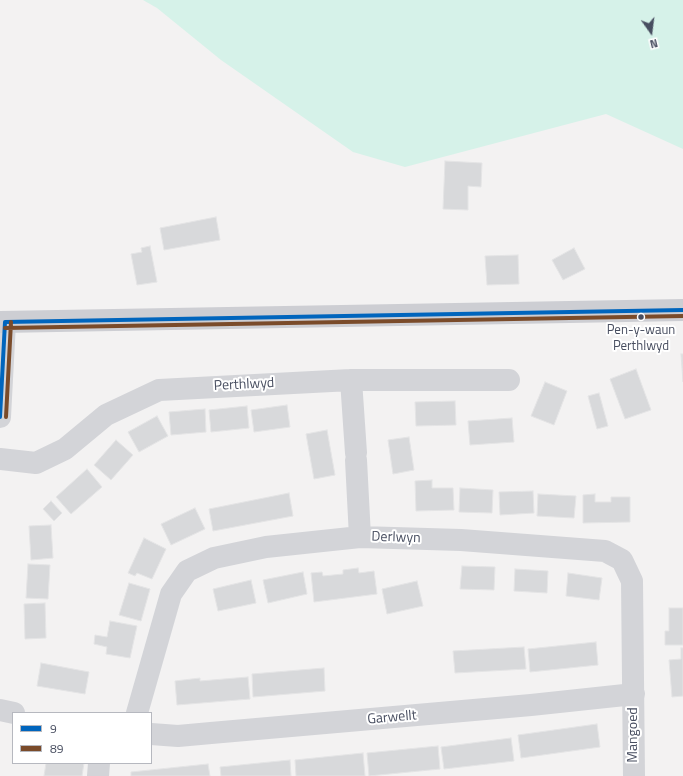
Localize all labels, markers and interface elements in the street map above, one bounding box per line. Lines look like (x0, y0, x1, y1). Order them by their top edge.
north arrow (631, 12, 671, 52)
text: N (648, 35, 660, 52)
marker: Pen-y-waun Perthlwyd (636, 312, 646, 322)
place label: Pen-y-waun Perthlwyd (607, 323, 675, 354)
street label: Perthlwyd (213, 375, 275, 395)
street label: Derlwyn (371, 529, 421, 547)
street label: Garwellt (367, 707, 417, 729)
street label: Mangoed (626, 707, 642, 763)
legend (12, 712, 152, 764)
text: 9 (50, 719, 57, 738)
text: 89 (50, 739, 63, 758)

